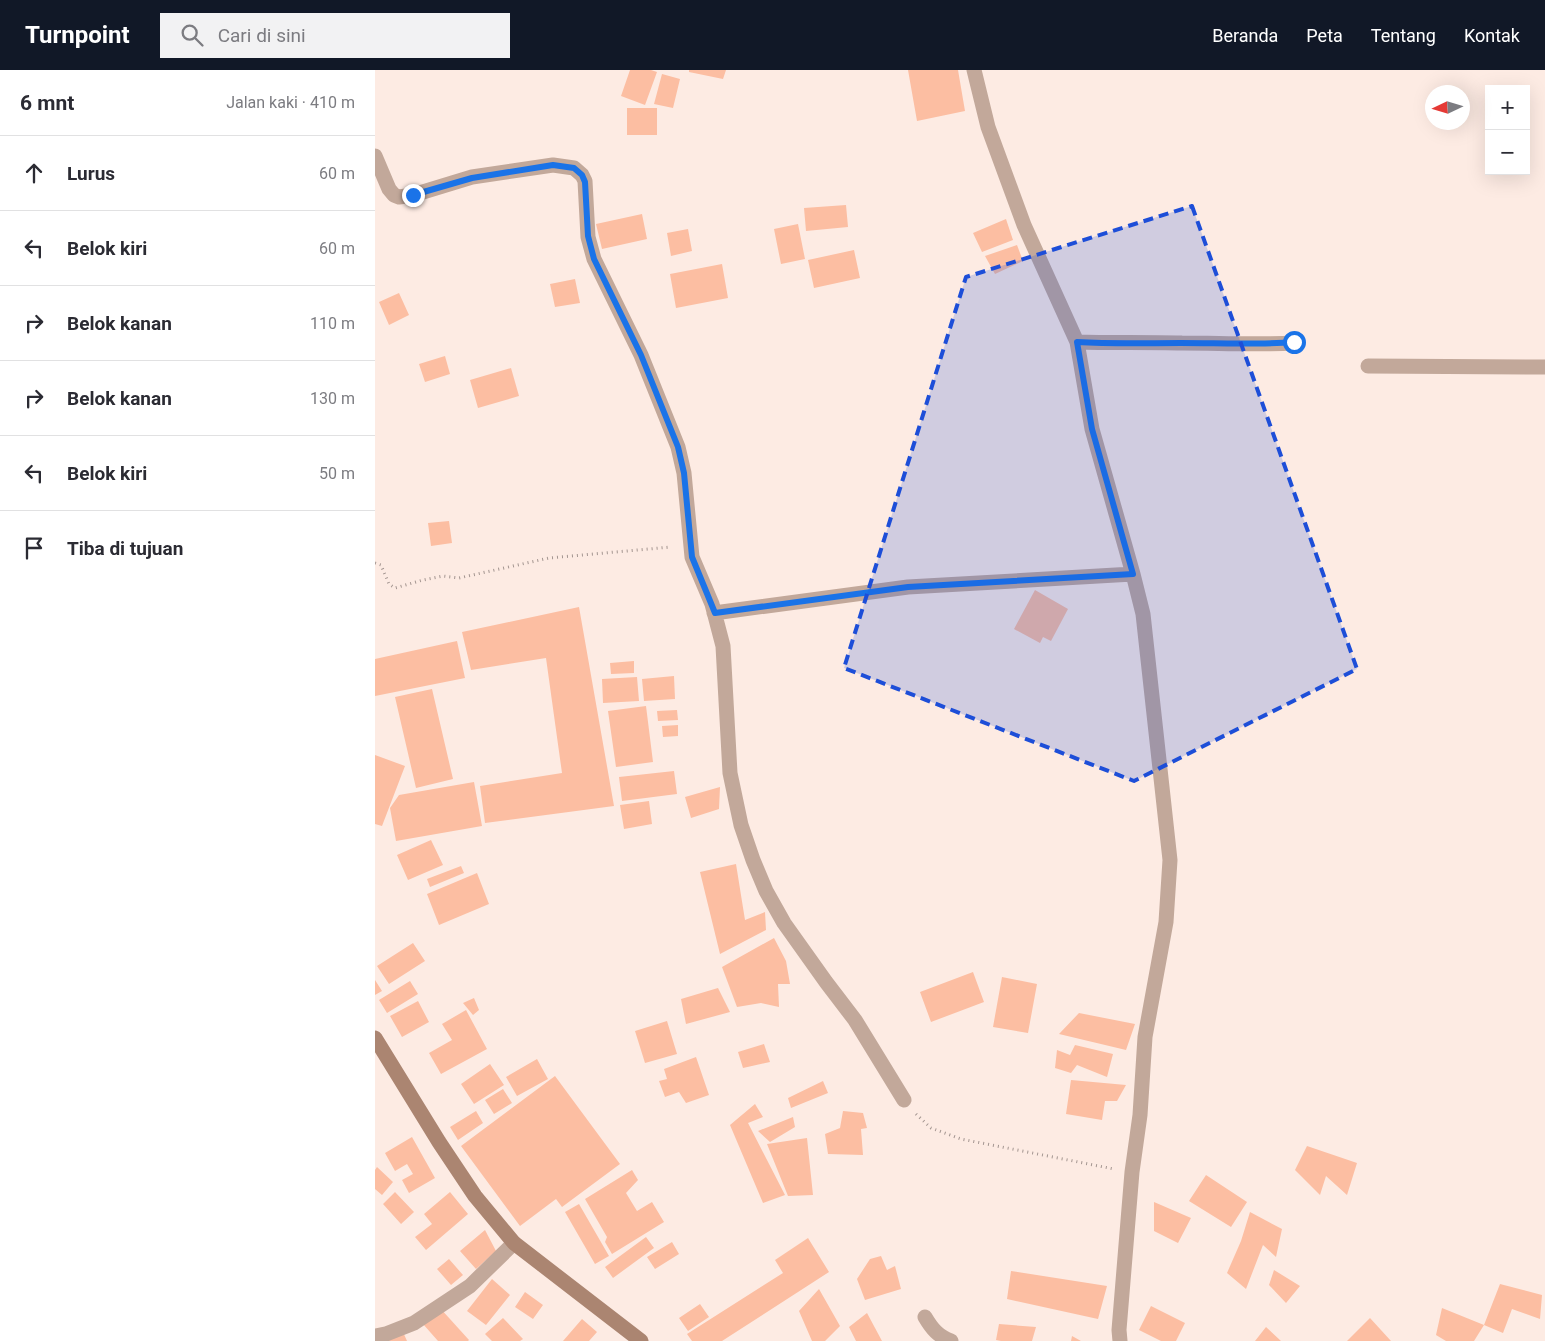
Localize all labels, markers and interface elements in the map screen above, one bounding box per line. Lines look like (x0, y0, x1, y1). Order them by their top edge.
search box (160, 13, 510, 58)
text: Turnpoint (25, 21, 130, 49)
icon: search (178, 21, 206, 49)
text: Cari di sini (218, 24, 306, 47)
text: Beranda (1212, 25, 1278, 46)
text: Peta (1306, 25, 1343, 46)
text: Tentang (1371, 25, 1436, 46)
text: Kontak (1464, 25, 1520, 46)
north arrow (1425, 85, 1470, 130)
map controls (1485, 85, 1530, 175)
button: + (1485, 85, 1530, 130)
text: 6 mnt (20, 91, 74, 115)
text: Jalan kaki · 410 m (226, 93, 355, 112)
button: − (1485, 130, 1530, 175)
icon: ahead (20, 159, 48, 187)
text: Lurus (67, 162, 115, 185)
text: 60 m (319, 164, 355, 183)
route end (402, 184, 425, 207)
icon: left (20, 234, 48, 262)
text: Belok kiri (67, 237, 147, 260)
text: 60 m (319, 239, 355, 258)
icon: right (20, 309, 48, 337)
text: Belok kanan (67, 312, 172, 335)
text: 110 m (310, 314, 355, 333)
route start (1283, 331, 1306, 354)
icon: right (20, 384, 48, 412)
text: Belok kanan (67, 387, 172, 410)
text: 130 m (310, 389, 355, 408)
icon: left (20, 459, 48, 487)
text: Belok kiri (67, 462, 147, 485)
text: 50 m (319, 464, 355, 483)
icon: arrive (20, 534, 48, 562)
text: Tiba di tujuan (67, 537, 183, 560)

